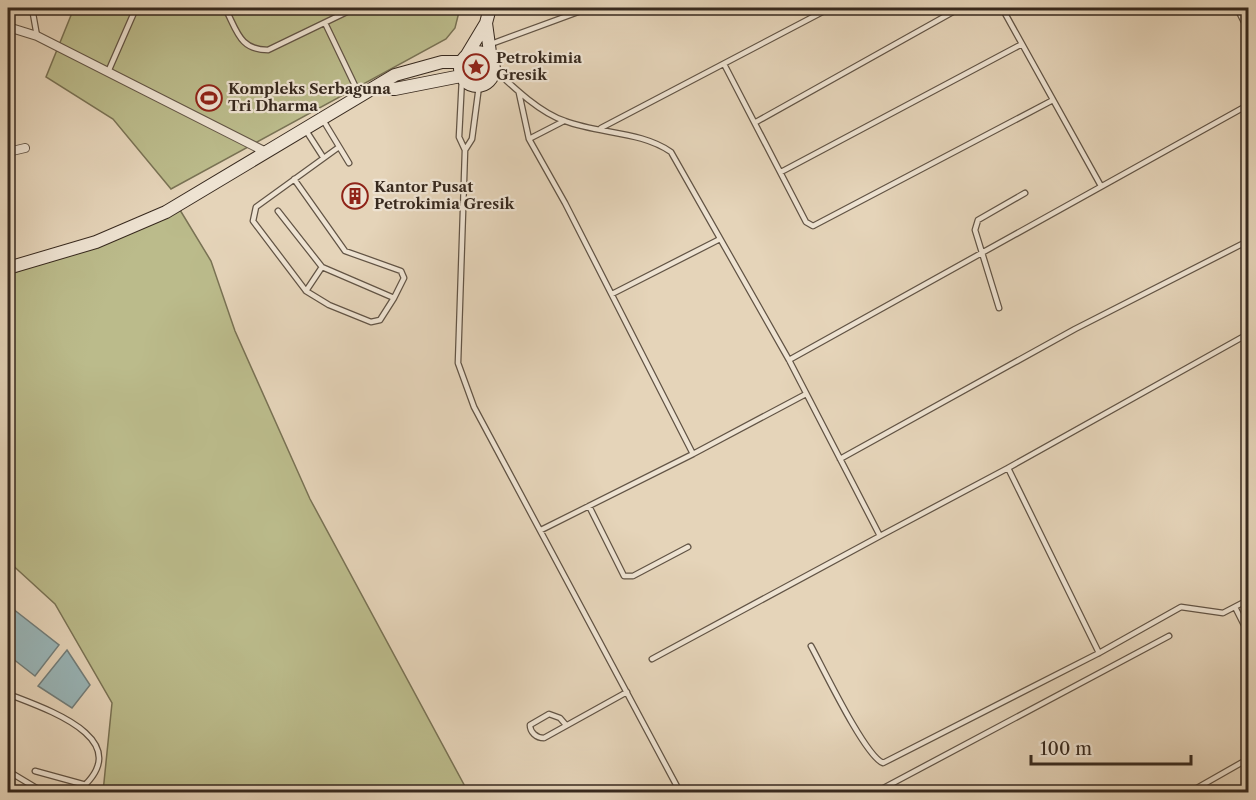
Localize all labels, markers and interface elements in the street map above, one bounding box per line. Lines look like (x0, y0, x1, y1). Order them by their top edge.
place label: Petrokimia Gresik (496, 48, 582, 84)
place icon: Petrokimia Gresik (461, 52, 491, 82)
place label: Kompleks Serbaguna Tri Dharma (228, 79, 391, 115)
sports icon: Kompleks Serbaguna Tri Dharma (194, 83, 224, 113)
place label: Kantor Pusat Petrokimia Gresik (374, 177, 516, 213)
building icon: Kantor Pusat Petrokimia Gresik (340, 181, 370, 211)
scale bar (1031, 728, 1192, 766)
text: 100 m (1040, 738, 1092, 760)

